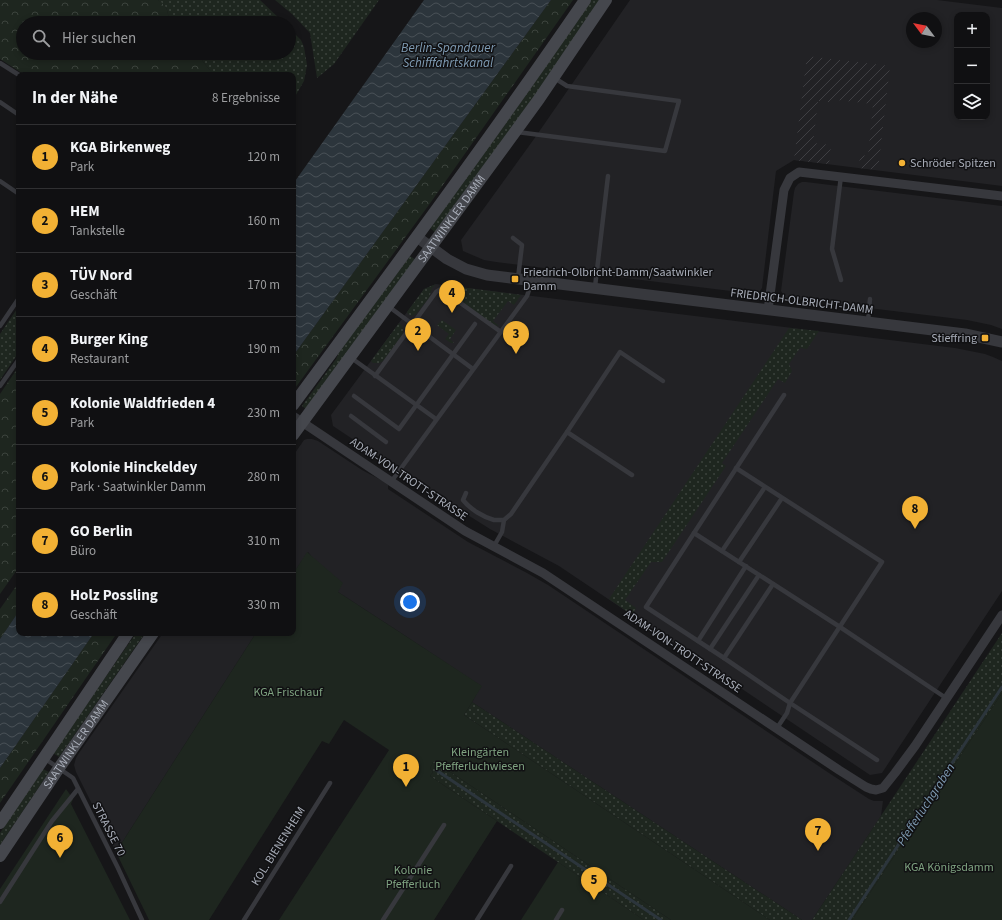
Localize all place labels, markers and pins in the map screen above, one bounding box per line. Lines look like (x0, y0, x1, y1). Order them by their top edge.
place label: Schröder Spitzen (910, 155, 996, 172)
marker: Schröder Spitzen (897, 158, 907, 168)
place label: Friedrich-Olbricht-Damm/Saatwinkler Damm (523, 264, 714, 295)
marker: Friedrich-Olbricht-Damm/Saatwinkler Damm (510, 274, 520, 284)
pin: 4 (439, 280, 465, 313)
pin: 2 (405, 318, 431, 351)
pin: 3 (503, 321, 529, 354)
place label: Stieffring (931, 330, 977, 347)
marker: Stieffring (980, 333, 990, 343)
pin: 8 (902, 496, 928, 529)
pin: 1 (393, 754, 419, 787)
pin: 7 (805, 818, 831, 851)
pin: 6 (47, 825, 73, 858)
pin: 5 (581, 867, 607, 900)

